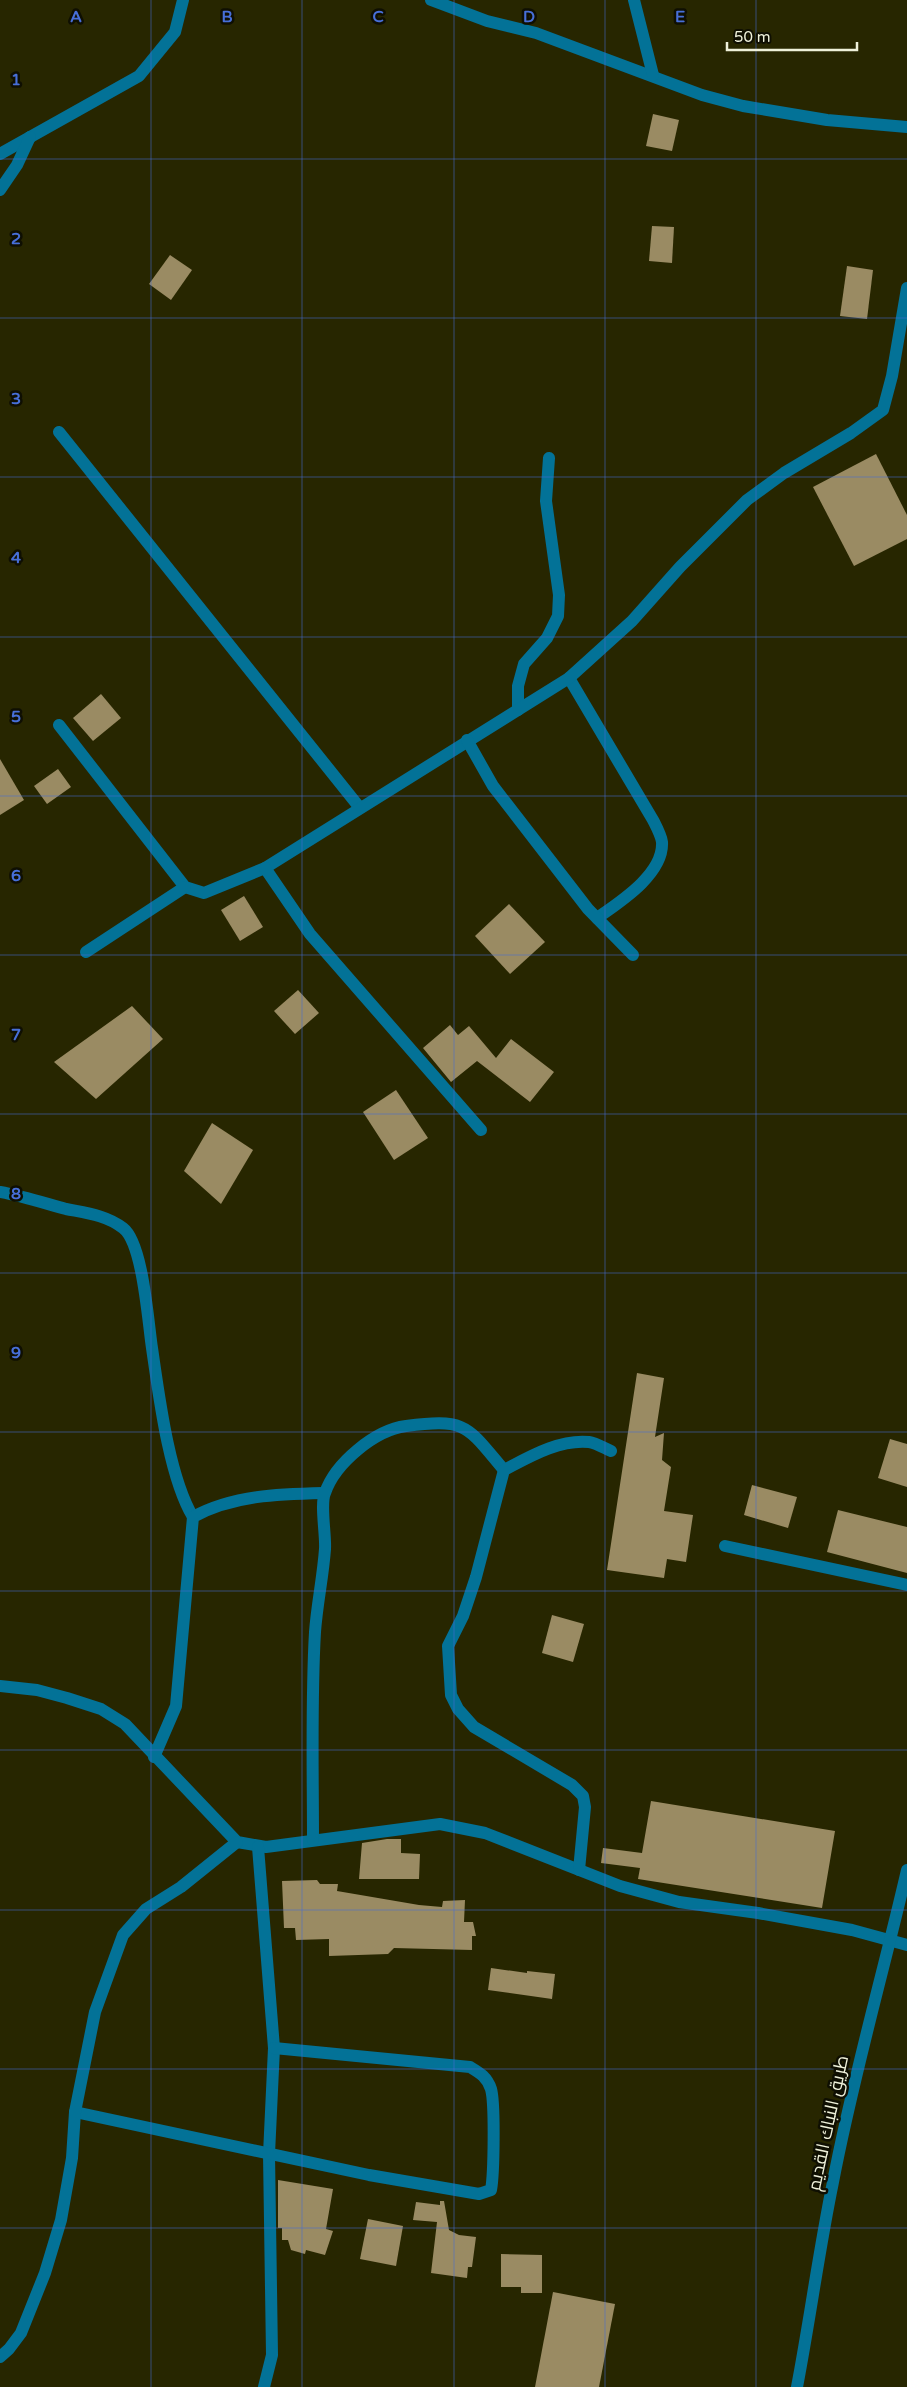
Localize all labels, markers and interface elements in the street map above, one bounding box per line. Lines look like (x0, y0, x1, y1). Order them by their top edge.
text: A (70, 7, 82, 27)
text: B (221, 7, 233, 27)
text: C (372, 7, 384, 27)
text: D (523, 7, 535, 27)
text: E (675, 7, 685, 27)
scale bar (727, 20, 857, 52)
text: 50 m (734, 28, 771, 46)
text: 1 (11, 70, 21, 90)
text: 2 (11, 229, 21, 249)
text: 3 (11, 389, 21, 409)
text: 4 (11, 548, 21, 568)
text: 5 (11, 707, 21, 727)
text: 6 (11, 866, 21, 886)
text: 7 (11, 1025, 21, 1045)
text: 8 (11, 1184, 21, 1204)
text: 9 (11, 1343, 21, 1363)
street label: طريق النباك القديم (803, 2053, 854, 2193)

